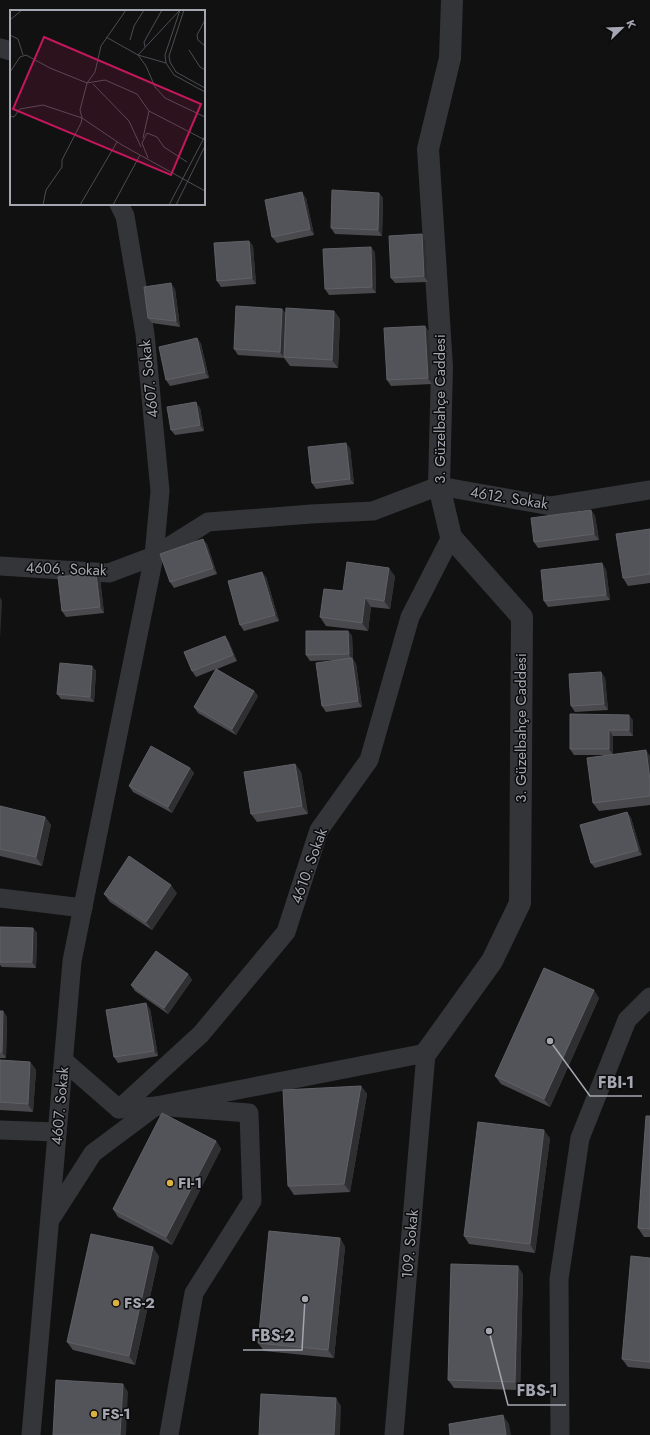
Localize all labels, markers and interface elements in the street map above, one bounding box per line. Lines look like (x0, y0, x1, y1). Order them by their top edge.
north arrow (602, 8, 642, 48)
inset map (10, 10, 205, 205)
text: K (622, 17, 640, 31)
street label: 3. Güzelbahçe Caddesi (429, 334, 451, 484)
street label: 4607. Sokak (134, 338, 164, 419)
street label: 4612. Sokak (469, 481, 550, 515)
street label: 4606. Sokak (25, 557, 107, 581)
street label: 3. Güzelbahçe Caddesi (510, 653, 532, 803)
street label: 4610. Sokak (285, 825, 333, 907)
street label: 4607. Sokak (46, 1066, 74, 1146)
callout: FBI-1 (590, 1068, 642, 1096)
text: FBI-1 (598, 1071, 634, 1094)
place label: FI-1 (178, 1172, 202, 1194)
marker: FI-1 (165, 1178, 175, 1188)
street label: 109. Sokak (396, 1208, 424, 1279)
place label: FS-2 (124, 1292, 155, 1314)
marker: FS-2 (111, 1298, 121, 1308)
callout: FBS-2 (243, 1322, 302, 1350)
text: FBS-2 (251, 1324, 295, 1347)
callout: FBS-1 (508, 1377, 566, 1405)
text: FBS-1 (516, 1379, 558, 1402)
place label: FS-1 (102, 1403, 131, 1425)
marker: FS-1 (89, 1409, 99, 1419)

